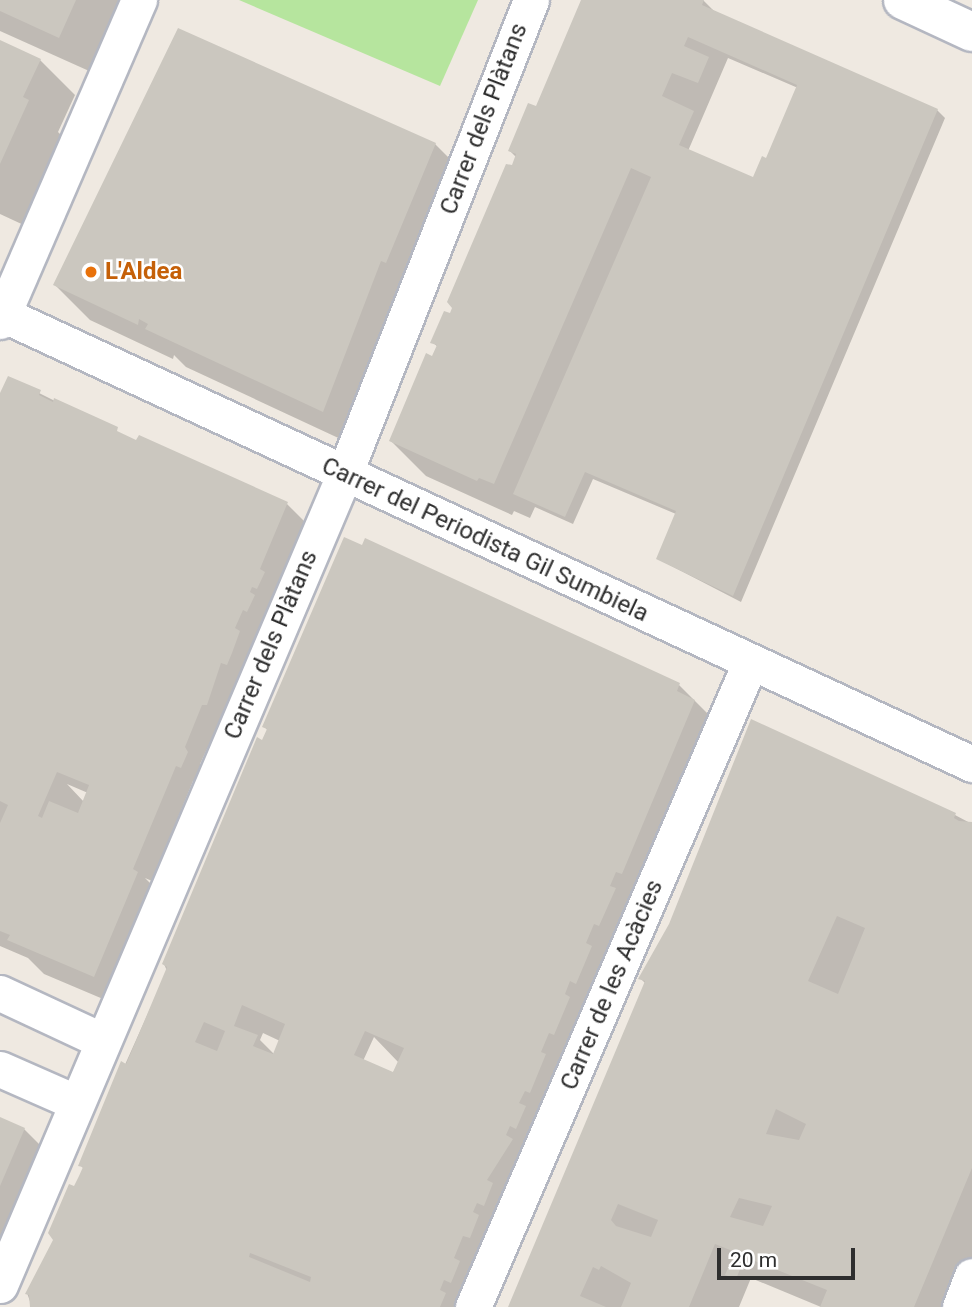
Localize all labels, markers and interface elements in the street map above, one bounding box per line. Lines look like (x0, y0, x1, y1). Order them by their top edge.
street label: Carrer dels Plàtans (434, 19, 534, 219)
place label: L'Aldea (105, 258, 182, 286)
marker: L'Aldea (83, 264, 99, 280)
street label: Carrer del Periodista Gil Sumbiela (317, 452, 653, 628)
street label: Carrer dels Plàtans (218, 546, 324, 744)
street label: Carrer de les Acàcies (555, 876, 669, 1094)
scale bar (720, 1234, 858, 1278)
text: 20 m (730, 1248, 777, 1272)

